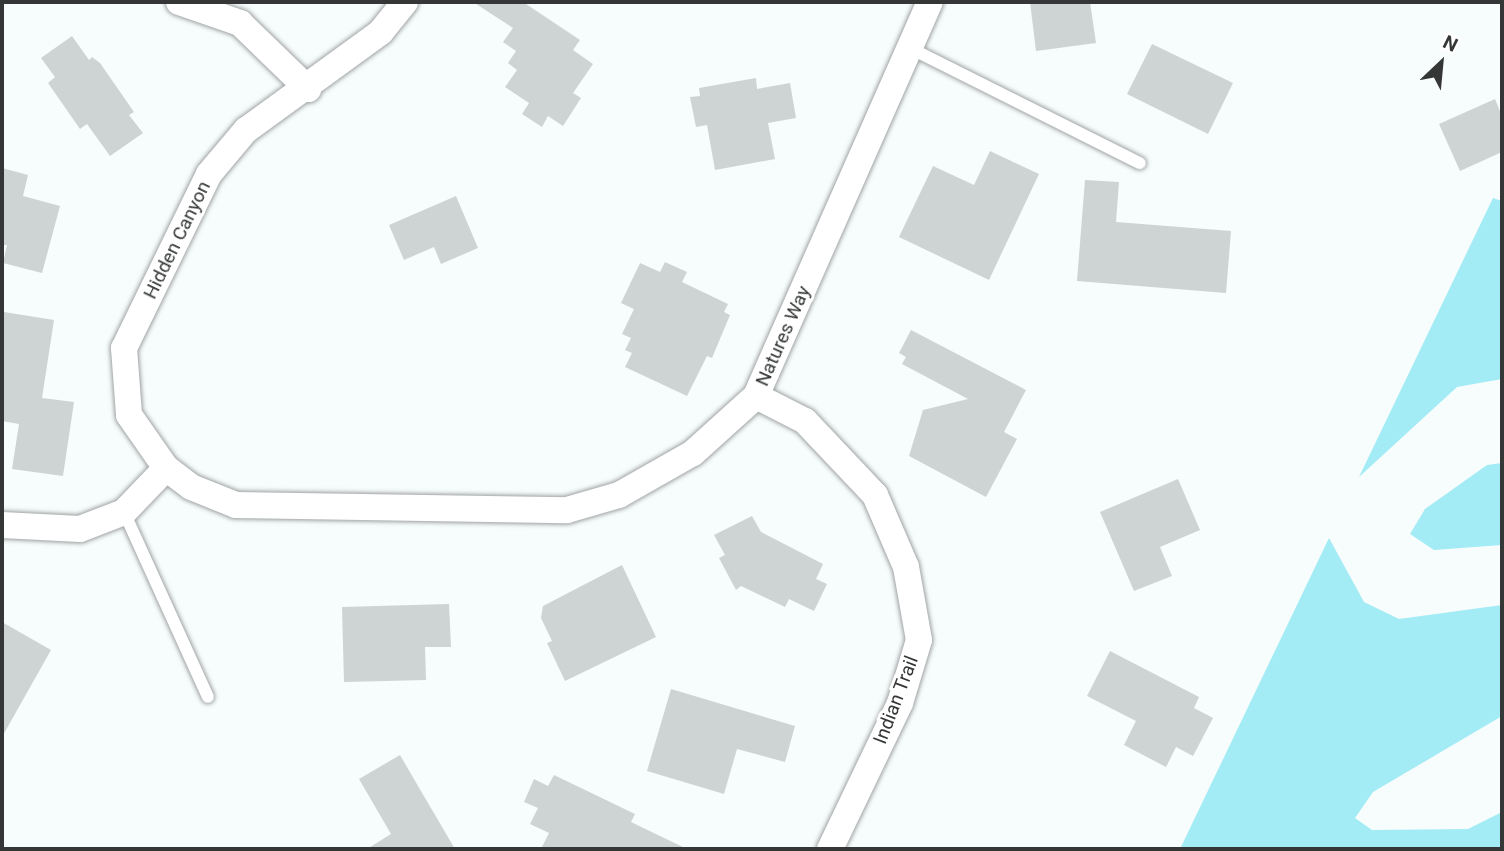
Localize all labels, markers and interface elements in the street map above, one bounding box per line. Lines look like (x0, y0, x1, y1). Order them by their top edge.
north arrow (1406, 28, 1476, 98)
text: N (1439, 30, 1461, 57)
street label: Hidden Canyon (139, 177, 215, 303)
street label: Natures Way (751, 282, 815, 390)
street label: Indian Trail (869, 653, 923, 747)

